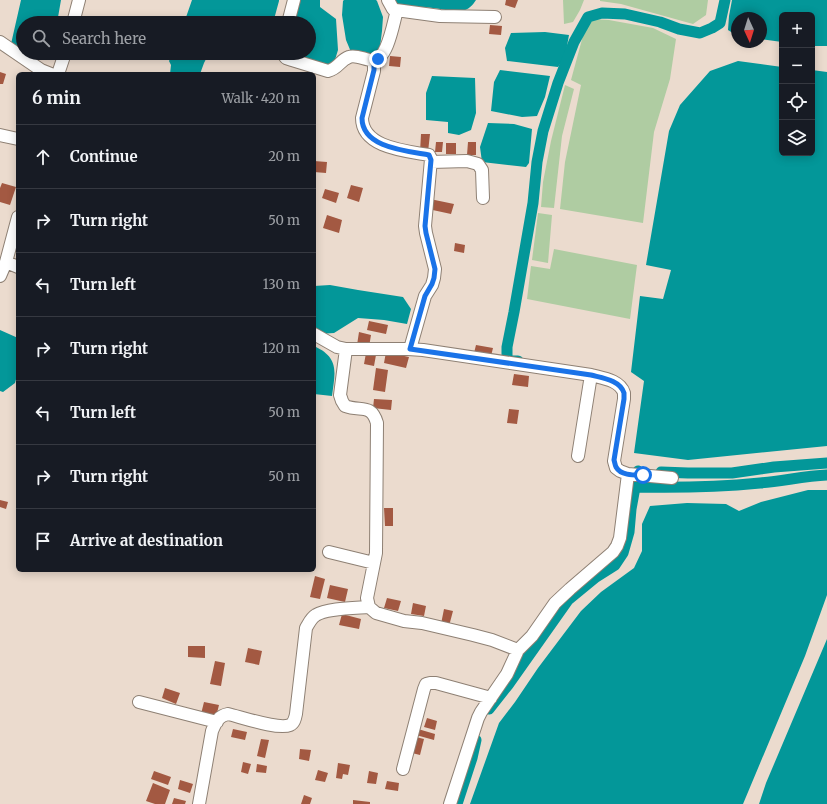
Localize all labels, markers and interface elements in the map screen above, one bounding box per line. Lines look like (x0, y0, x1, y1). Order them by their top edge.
north arrow (731, 12, 767, 48)
map controls (779, 12, 815, 156)
button: + (779, 12, 815, 48)
search box (16, 16, 316, 60)
icon: search (30, 27, 52, 49)
text: Search here (62, 29, 146, 48)
button: − (779, 48, 815, 84)
route end (369, 50, 387, 68)
button: locate (779, 84, 815, 120)
text: 6 min (32, 87, 81, 109)
text: Walk · 420 m (221, 90, 300, 107)
button: layers (779, 120, 815, 156)
icon: ahead (32, 146, 54, 168)
text: Continue (70, 147, 138, 166)
text: 20 m (268, 148, 300, 165)
icon: right (32, 210, 54, 232)
text: Turn right (70, 211, 148, 230)
text: 50 m (268, 212, 300, 229)
icon: left (32, 274, 54, 296)
text: Turn left (70, 275, 136, 294)
text: 130 m (263, 276, 300, 293)
icon: right (32, 338, 54, 360)
text: Turn right (70, 339, 148, 358)
text: 120 m (262, 340, 300, 357)
icon: left (32, 402, 54, 424)
text: Turn left (70, 403, 136, 422)
text: 50 m (268, 404, 300, 421)
icon: right (32, 466, 54, 488)
route start (634, 466, 652, 484)
text: Turn right (70, 467, 148, 486)
text: 50 m (268, 468, 300, 485)
icon: arrive (32, 530, 54, 552)
text: Arrive at destination (70, 531, 223, 550)

